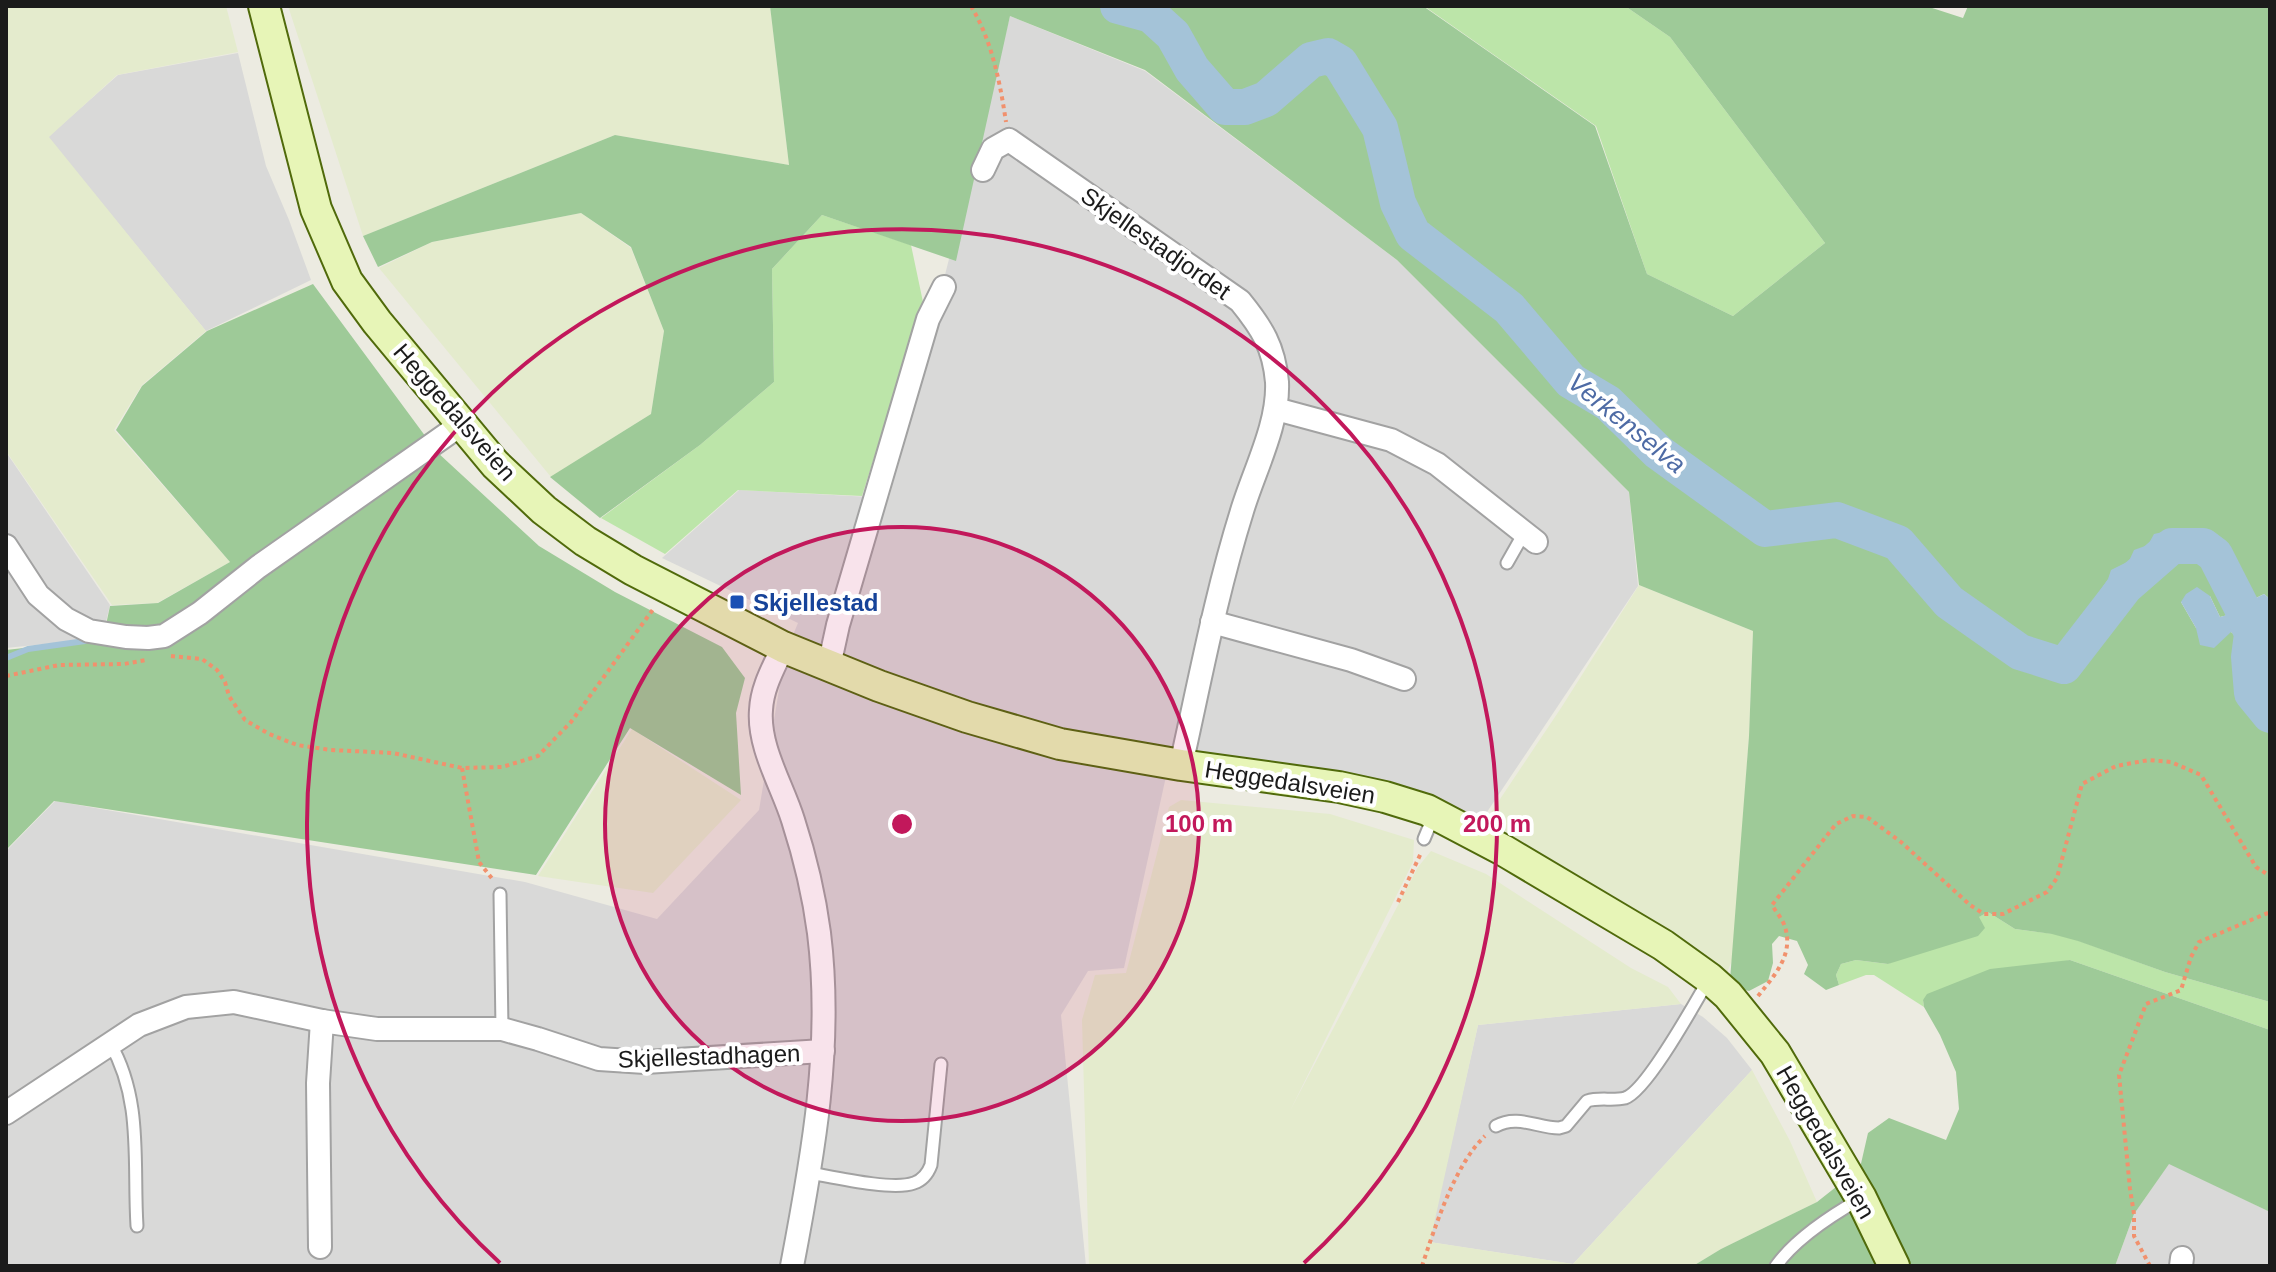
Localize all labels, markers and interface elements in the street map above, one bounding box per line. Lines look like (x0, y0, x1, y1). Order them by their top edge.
street label: Skjellestadjordet (1076, 181, 1236, 305)
street label: Heggedalsveien (388, 338, 522, 486)
water label: Verkenselva (1562, 367, 1692, 479)
place label: Skjellestad (753, 589, 878, 616)
marker: Skjellestad (728, 593, 746, 611)
street label: Heggedalsveien (1203, 755, 1377, 809)
centre of rings (888, 810, 916, 838)
text: 100 m (1165, 810, 1233, 837)
text: 200 m (1463, 810, 1531, 837)
street label: Skjellestadhagen (617, 1039, 801, 1073)
street label: Heggedalsveien (1771, 1061, 1881, 1223)

